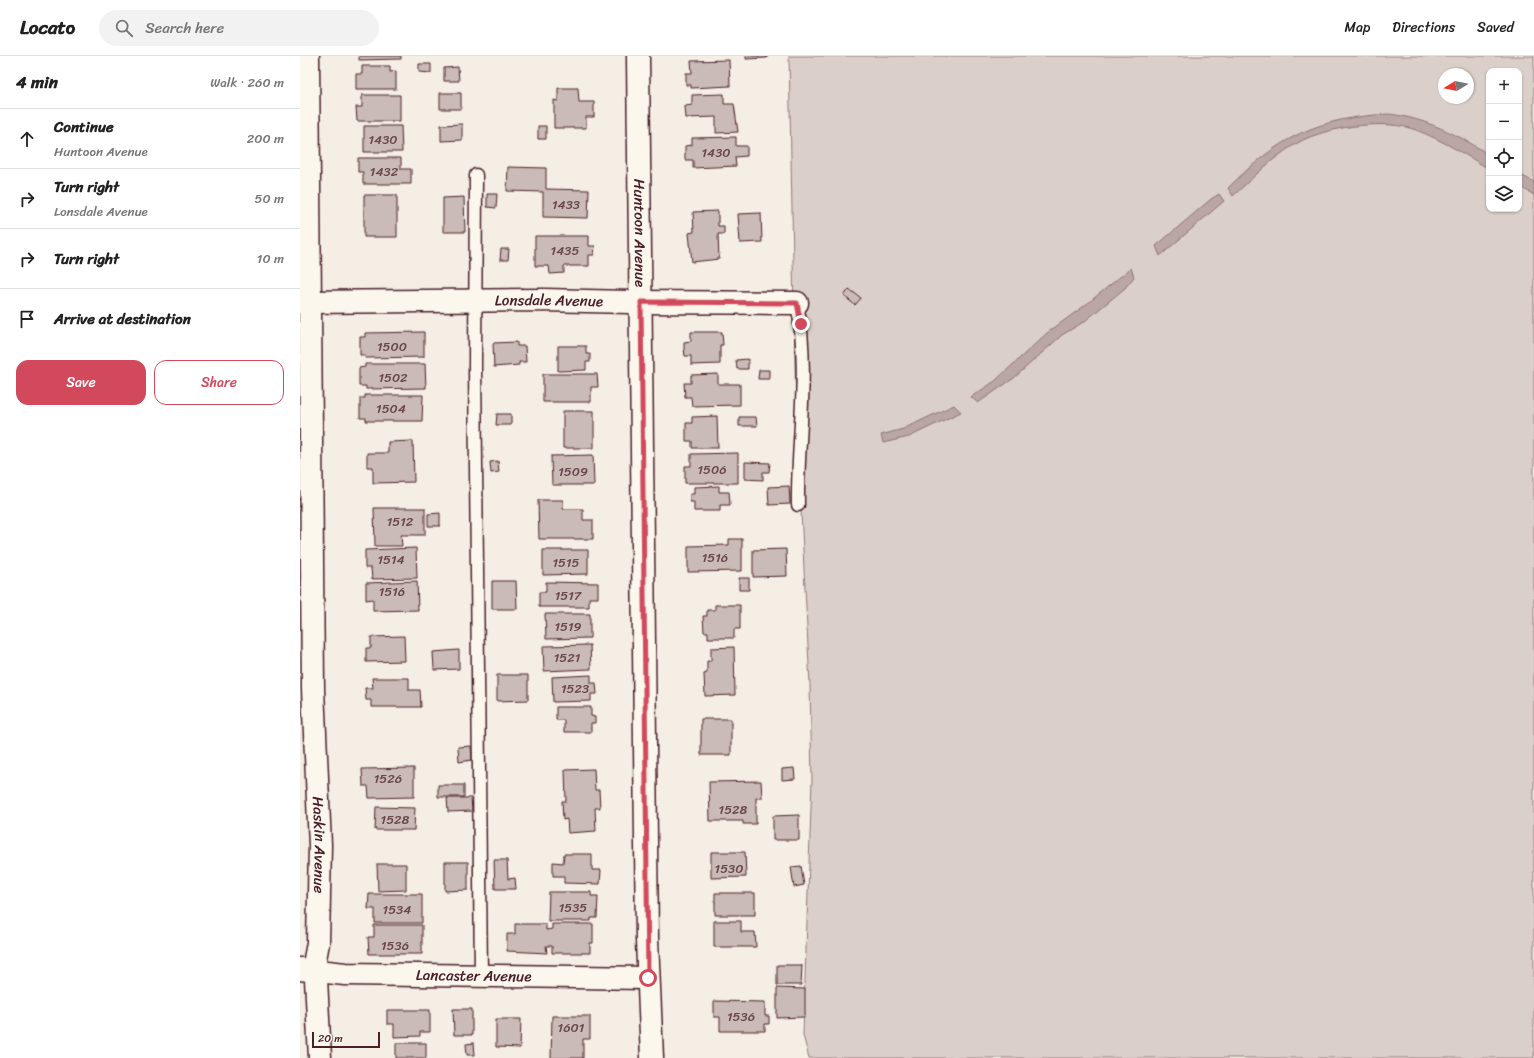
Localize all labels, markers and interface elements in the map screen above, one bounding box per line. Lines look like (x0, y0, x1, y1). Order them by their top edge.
search box (99, 10, 379, 46)
text: Locato (20, 11, 75, 44)
text: Search here (145, 15, 224, 41)
text: Map (1344, 15, 1370, 40)
text: Directions (1392, 15, 1455, 40)
text: Saved (1477, 15, 1514, 40)
icon: search (113, 17, 135, 39)
text: 4 min (16, 67, 58, 97)
north arrow (1438, 68, 1474, 104)
map controls (1486, 68, 1522, 212)
button: + (1486, 68, 1522, 104)
text: Walk · 260 m (210, 71, 284, 94)
button: − (1486, 104, 1522, 140)
text: Continue (54, 114, 114, 140)
text: 200 m (247, 127, 284, 150)
icon: ahead (16, 128, 38, 150)
house number: 1430 (368, 128, 398, 151)
text: Huntoon Avenue (54, 140, 148, 163)
button: locate (1486, 140, 1522, 176)
house number: 1430 (701, 141, 731, 164)
house number: 1432 (370, 160, 399, 183)
text: Turn right (54, 174, 119, 200)
button: layers (1486, 176, 1522, 212)
street label: Huntoon Avenue (626, 179, 653, 287)
text: 50 m (254, 187, 284, 210)
icon: right (16, 188, 38, 210)
house number: 1433 (552, 193, 580, 216)
text: Lonsdale Avenue (54, 200, 148, 223)
house number: 1435 (551, 239, 579, 262)
text: Turn right (54, 246, 119, 272)
text: 10 m (257, 247, 284, 270)
icon: right (16, 248, 38, 270)
street label: Lonsdale Avenue (495, 287, 603, 314)
text: Arrive at destination (54, 306, 191, 332)
icon: arrive (16, 308, 38, 330)
route end (792, 315, 810, 333)
house number: 1500 (377, 335, 407, 358)
button: Save (16, 360, 146, 405)
button: Share (154, 360, 284, 405)
house number: 1502 (378, 366, 408, 389)
house number: 1504 (376, 397, 406, 420)
house number: 1506 (697, 458, 727, 481)
house number: 1509 (558, 460, 588, 483)
house number: 1512 (387, 510, 414, 533)
house number: 1516 (702, 546, 728, 569)
house number: 1514 (377, 548, 405, 571)
house number: 1515 (552, 551, 580, 574)
house number: 1516 (379, 580, 405, 603)
house number: 1517 (555, 584, 583, 607)
house number: 1519 (554, 615, 582, 638)
house number: 1521 (554, 646, 581, 669)
house number: 1523 (561, 677, 589, 700)
house number: 1526 (374, 767, 402, 790)
street label: Haskin Avenue (305, 796, 333, 894)
house number: 1528 (719, 798, 748, 821)
house number: 1528 (381, 808, 410, 831)
house number: 1530 (715, 857, 743, 880)
house number: 1535 (559, 896, 587, 919)
house number: 1534 (383, 898, 411, 921)
house number: 1536 (381, 934, 409, 957)
street label: Lancaster Avenue (416, 962, 532, 989)
route start (639, 969, 657, 987)
house number: 1536 (727, 1005, 755, 1028)
house number: 1601 (558, 1016, 585, 1039)
text: 20 m (318, 1029, 343, 1048)
scale bar (312, 1030, 380, 1049)

